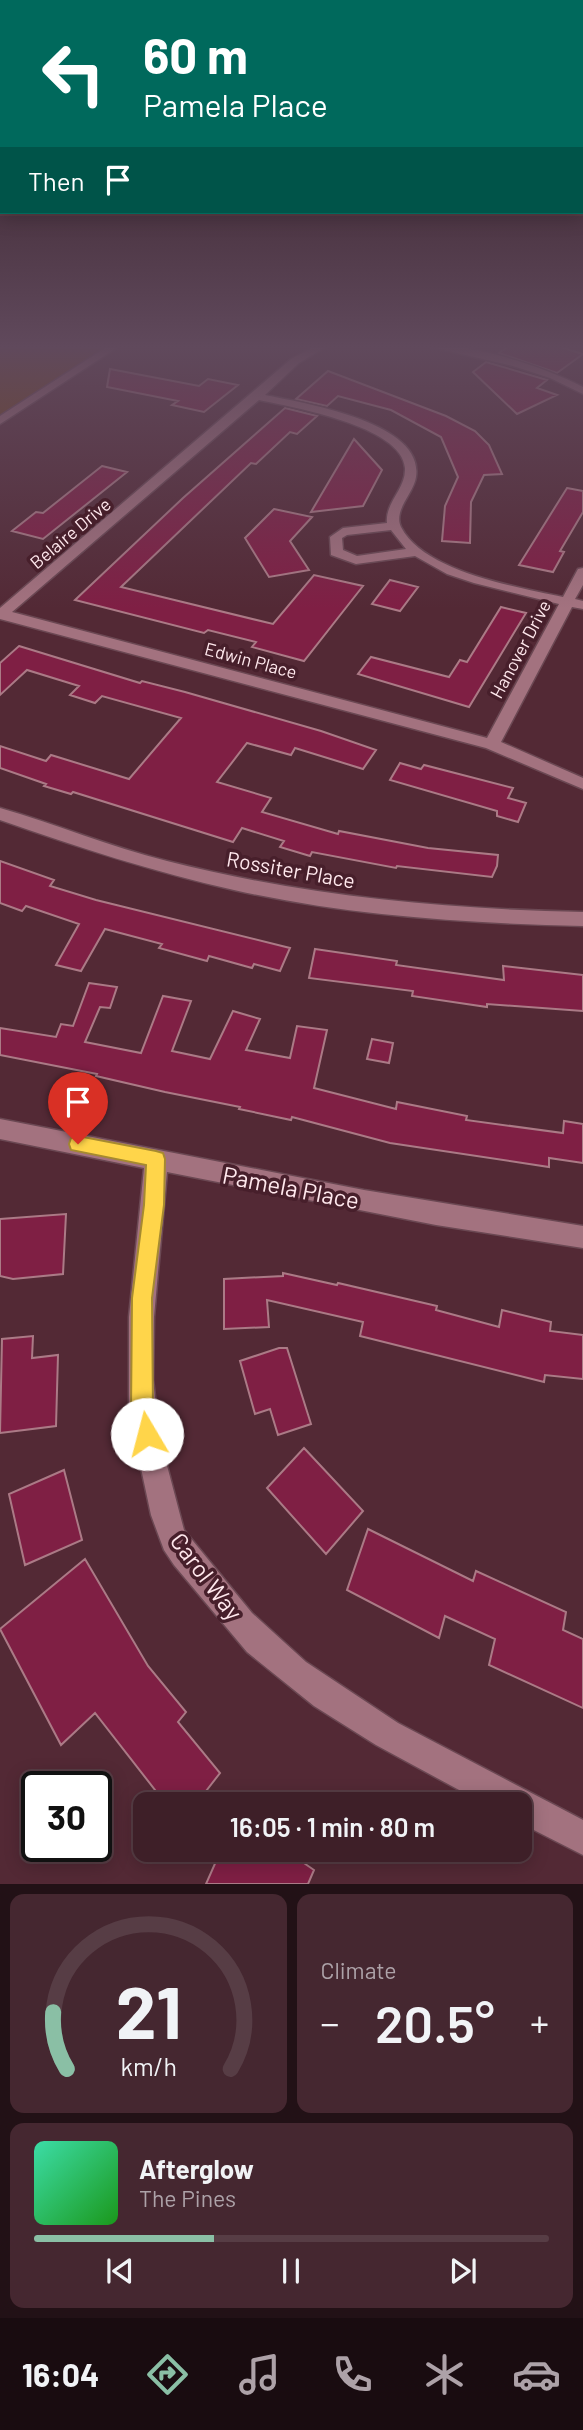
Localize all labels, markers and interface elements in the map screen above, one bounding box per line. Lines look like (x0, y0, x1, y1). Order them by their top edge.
text: 60 m (143, 25, 248, 84)
icon: left (28, 28, 119, 119)
text: Pamela Place (143, 85, 328, 123)
icon: arrive (99, 161, 137, 199)
text: Then (28, 165, 85, 196)
street label: Belaire Drive (25, 493, 115, 573)
street label: Hanover Drive (485, 596, 555, 702)
street label: Edwin Place (203, 637, 299, 683)
street label: Rossiter Place (225, 845, 357, 893)
pin (48, 1072, 108, 1144)
icon: arrive (59, 1083, 97, 1121)
street label: Pamela Place (220, 1160, 362, 1214)
position arrow (110, 1397, 184, 1471)
street label: Carol Way (165, 1527, 249, 1625)
speed limit sign: 30 (21, 1771, 112, 1862)
text: 16:05 · 1 min · 80 m (230, 1811, 435, 1842)
text: Climate (321, 1956, 397, 1984)
text: 21 (115, 1967, 181, 2055)
text: 20.5° (375, 1991, 495, 2053)
text: − (321, 1999, 340, 2045)
text: + (530, 1999, 549, 2045)
text: km/h (120, 2051, 177, 2081)
text: Afterglow (139, 2153, 254, 2184)
text: The Pines (139, 2184, 236, 2212)
icon: previous (101, 2252, 139, 2290)
icon: pause (272, 2252, 310, 2290)
icon: next (444, 2252, 482, 2290)
icon: directions (143, 2350, 192, 2399)
icon: music (235, 2350, 284, 2399)
icon: phone (328, 2350, 377, 2399)
icon: climate (420, 2350, 469, 2399)
icon: car (512, 2350, 561, 2399)
text: 16:04 (22, 2355, 99, 2393)

